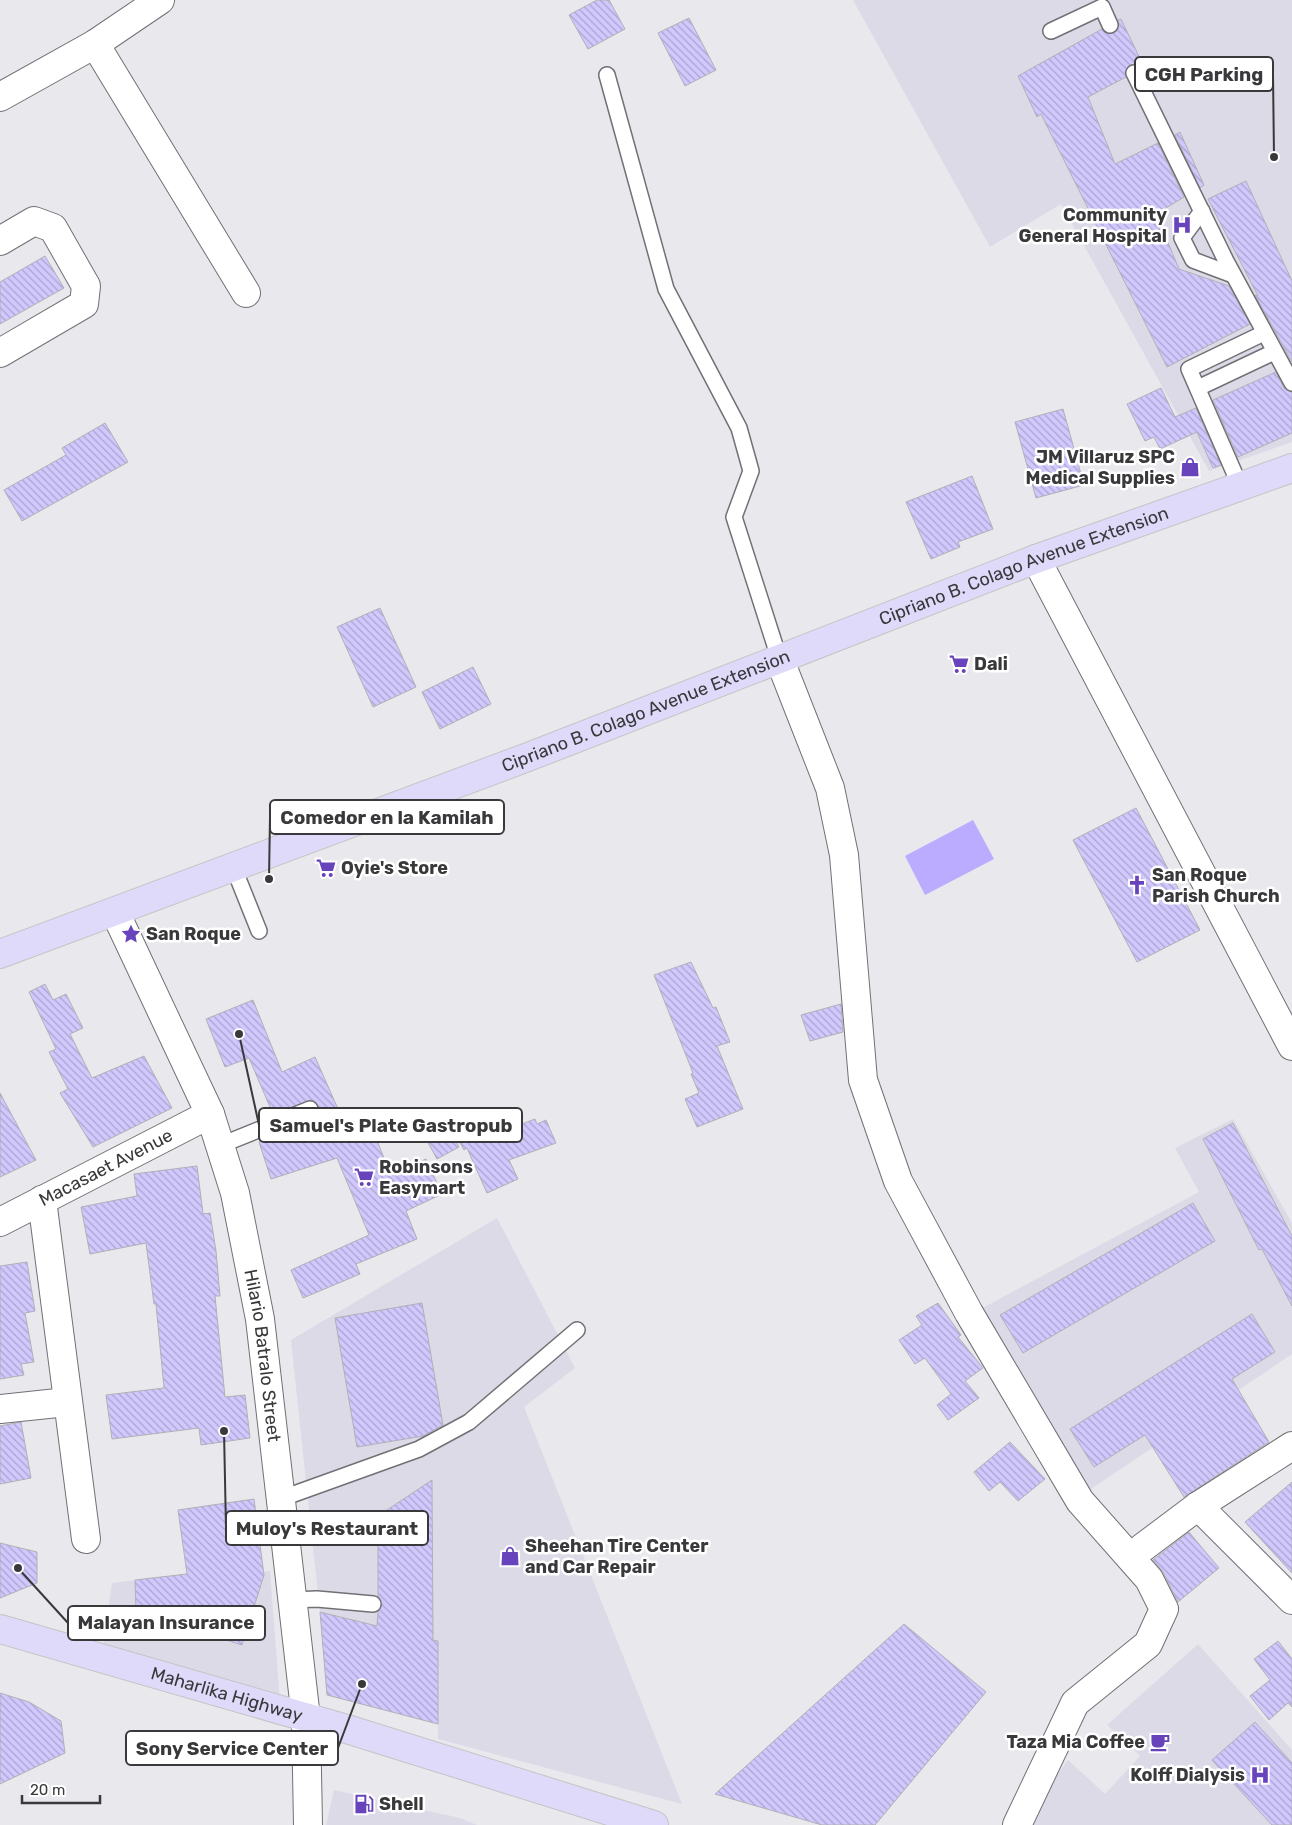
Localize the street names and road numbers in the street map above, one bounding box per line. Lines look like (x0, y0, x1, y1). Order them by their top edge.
street label: Cipriano B. Colago Avenue Extension (876, 502, 1172, 630)
street label: Cipriano B. Colago Avenue Extension (499, 645, 793, 777)
street label: Macasaet Avenue (35, 1124, 176, 1211)
street label: Hilario Batralo Street (239, 1267, 285, 1443)
street label: Maharlika Highway (148, 1662, 305, 1727)

